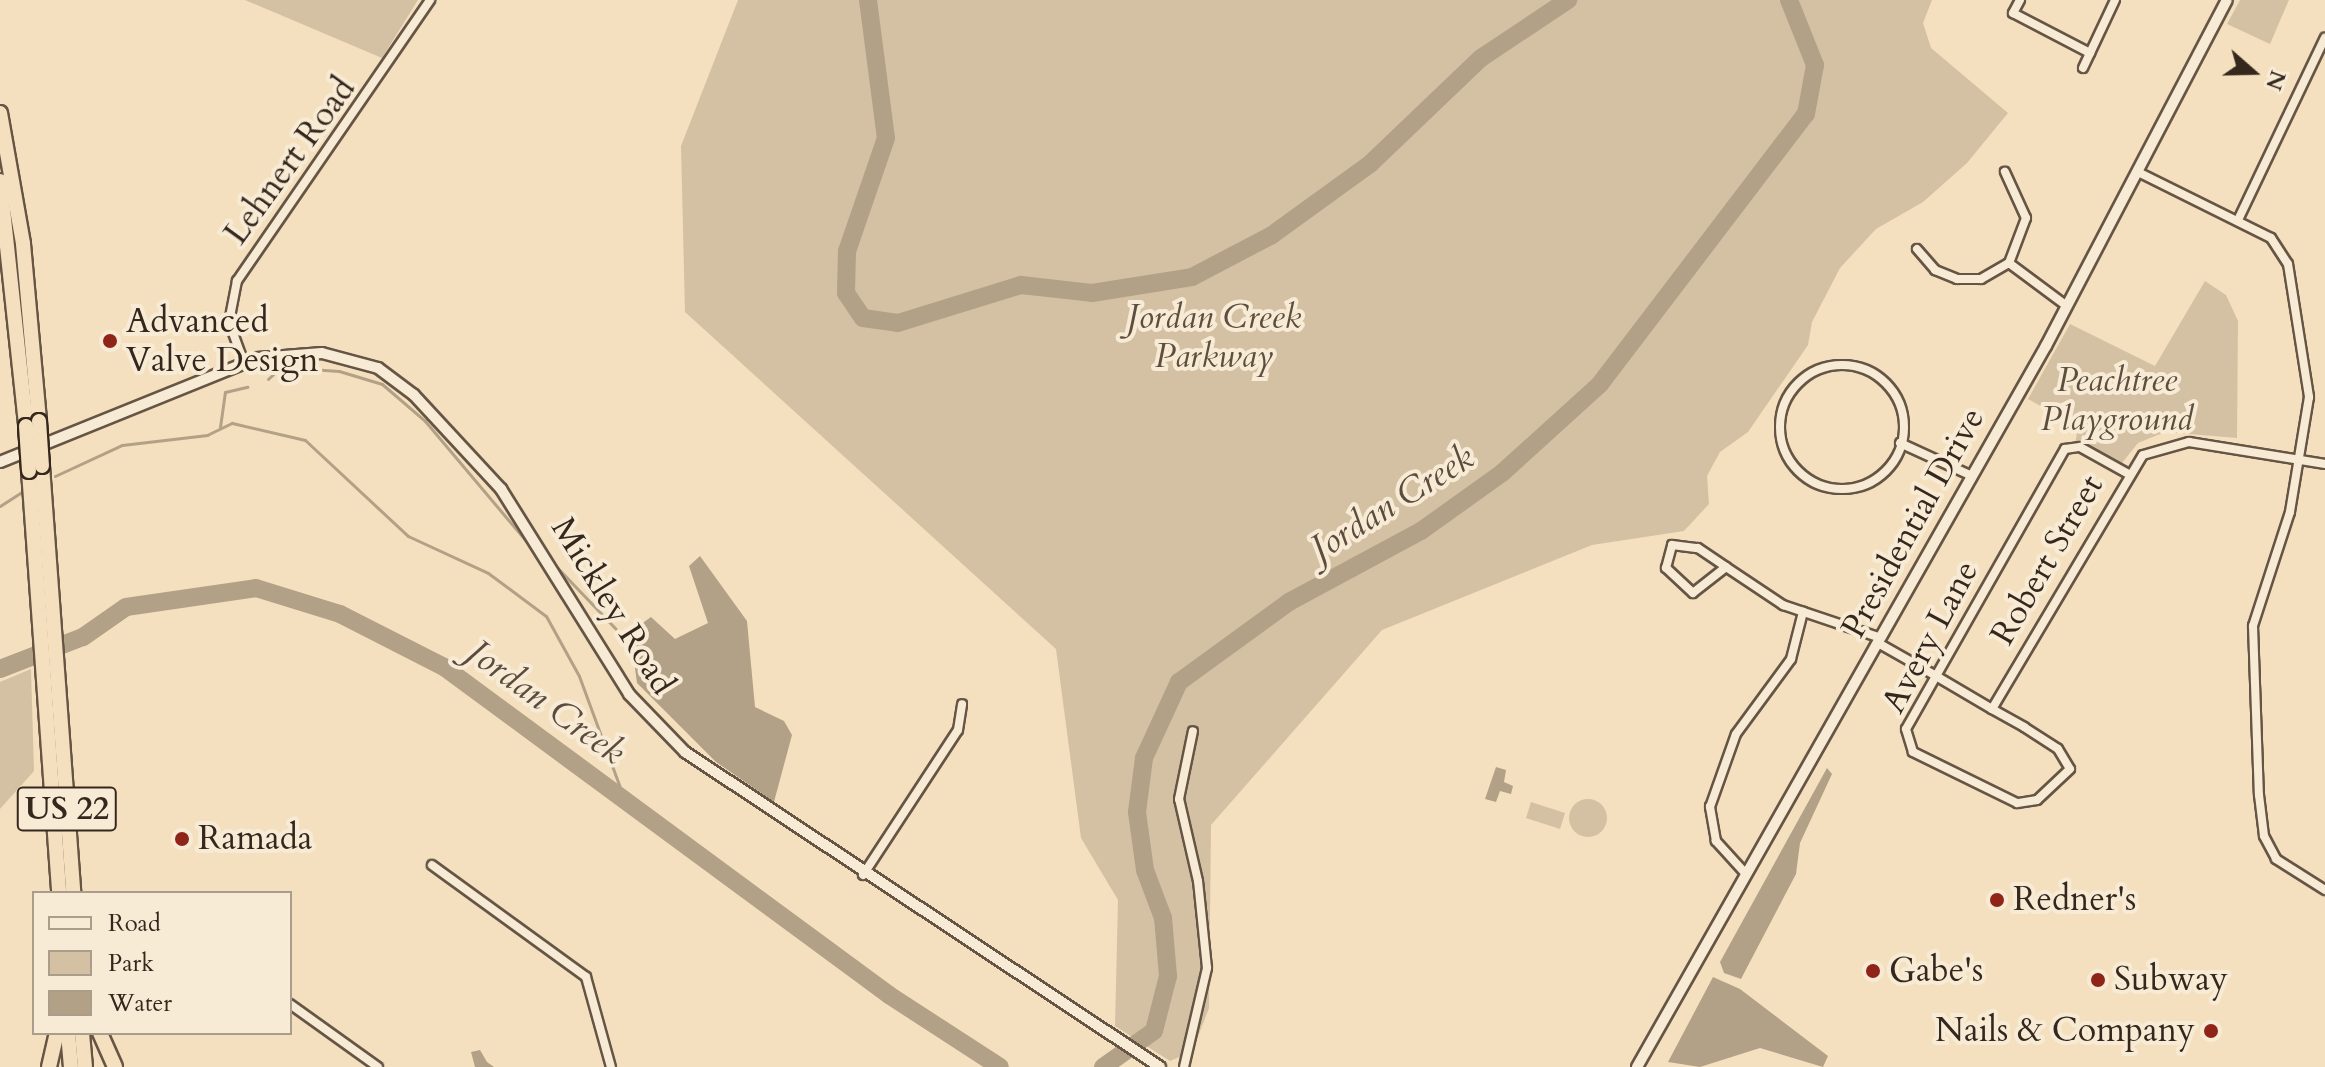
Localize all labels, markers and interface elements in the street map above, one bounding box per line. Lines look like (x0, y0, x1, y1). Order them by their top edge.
north arrow (2213, 32, 2293, 112)
text: N (2258, 66, 2293, 94)
street label: Lehnert Road (216, 70, 364, 252)
park label: Jordan Creek Parkway (1127, 297, 1301, 376)
place label: Advanced Valve Design (126, 301, 318, 380)
marker: Advanced Valve Design (101, 332, 119, 350)
park label: Peachtree Playground (2041, 360, 2193, 440)
street label: Presidential Drive (1833, 401, 1993, 645)
water label: Jordan Creek (1302, 436, 1482, 570)
street label: Robert Street (1982, 468, 2112, 652)
street label: Mickley Road (542, 510, 684, 702)
street label: Avery Lane (1873, 554, 1987, 720)
water label: Jordan Creek (458, 630, 634, 774)
road number: US 22 (15, 781, 119, 837)
place label: Ramada (198, 819, 312, 859)
marker: Ramada (173, 830, 191, 848)
place label: Redner's (2013, 880, 2136, 920)
legend (32, 891, 292, 1035)
marker: Redner's (1988, 891, 2006, 909)
text: Road (108, 907, 161, 940)
text: Park (108, 947, 154, 980)
place label: Gabe's (1889, 951, 1983, 991)
place label: Subway (2114, 960, 2228, 1000)
marker: Gabe's (1864, 962, 1882, 980)
marker: Subway (2089, 971, 2107, 989)
text: Water (108, 987, 172, 1020)
place label: Nails & Company (1935, 1011, 2195, 1051)
marker: Nails & Company (2202, 1022, 2220, 1040)

